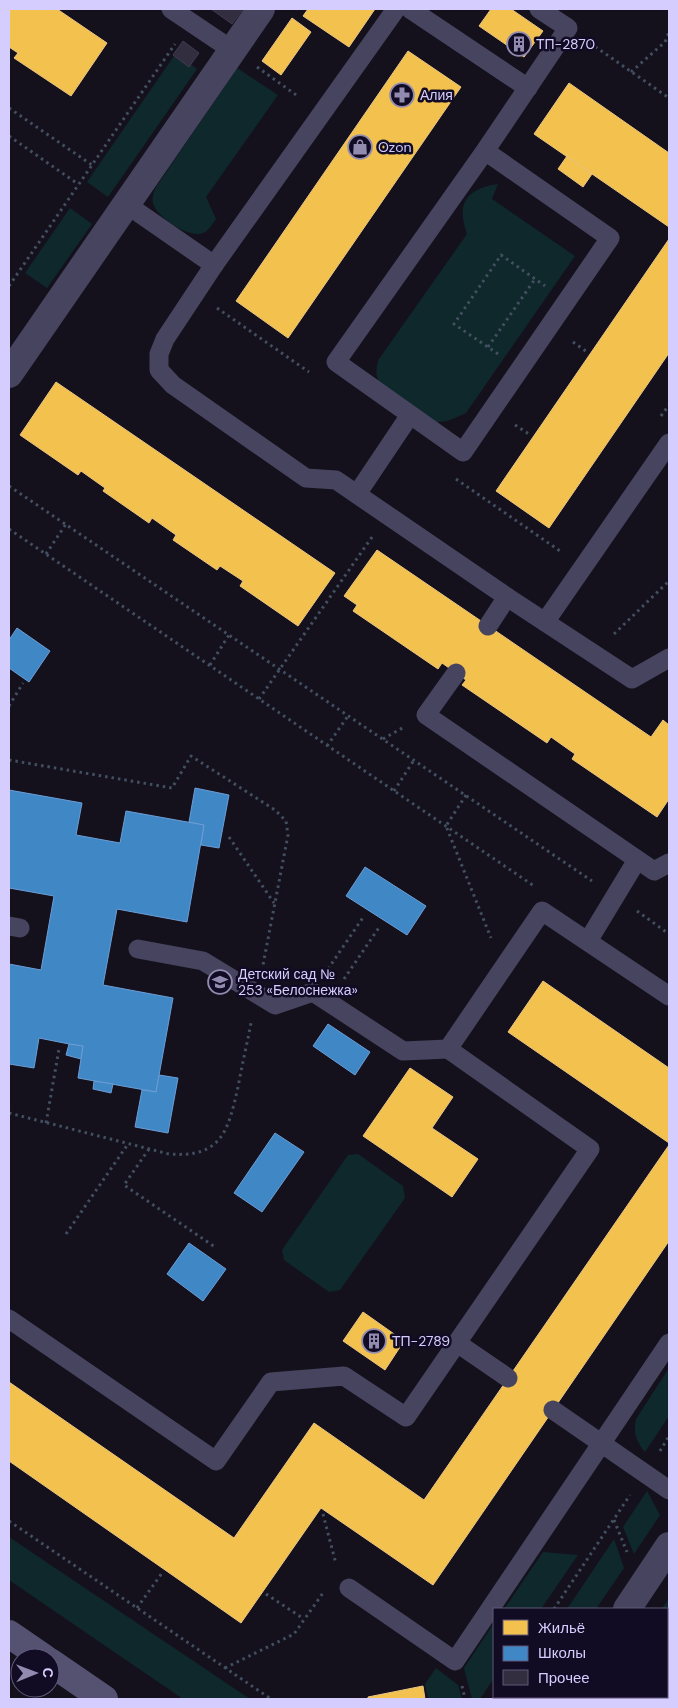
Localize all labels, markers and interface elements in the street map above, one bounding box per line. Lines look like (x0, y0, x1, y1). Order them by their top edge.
building icon: ТП-2870 (506, 31, 532, 57)
place label: ТП-2870 (536, 35, 595, 53)
pharmacy icon: Алия (389, 82, 415, 108)
place label: Алия (420, 86, 453, 104)
shop icon: Ozon (347, 134, 373, 160)
place label: Ozon (378, 138, 412, 156)
place label: Детский сад № 253 «Белоснежка» (238, 965, 358, 999)
school or university icon: Детский сад № 253 «Белоснежка» (207, 969, 233, 995)
building icon: ТП-2789 (361, 1328, 387, 1354)
place label: ТП-2789 (392, 1332, 450, 1350)
legend (493, 1608, 668, 1698)
text: Жильё (538, 1618, 585, 1638)
text: Школы (538, 1643, 586, 1663)
north arrow (10, 1648, 60, 1698)
text: С (39, 1668, 57, 1678)
text: Прочее (538, 1668, 590, 1688)

